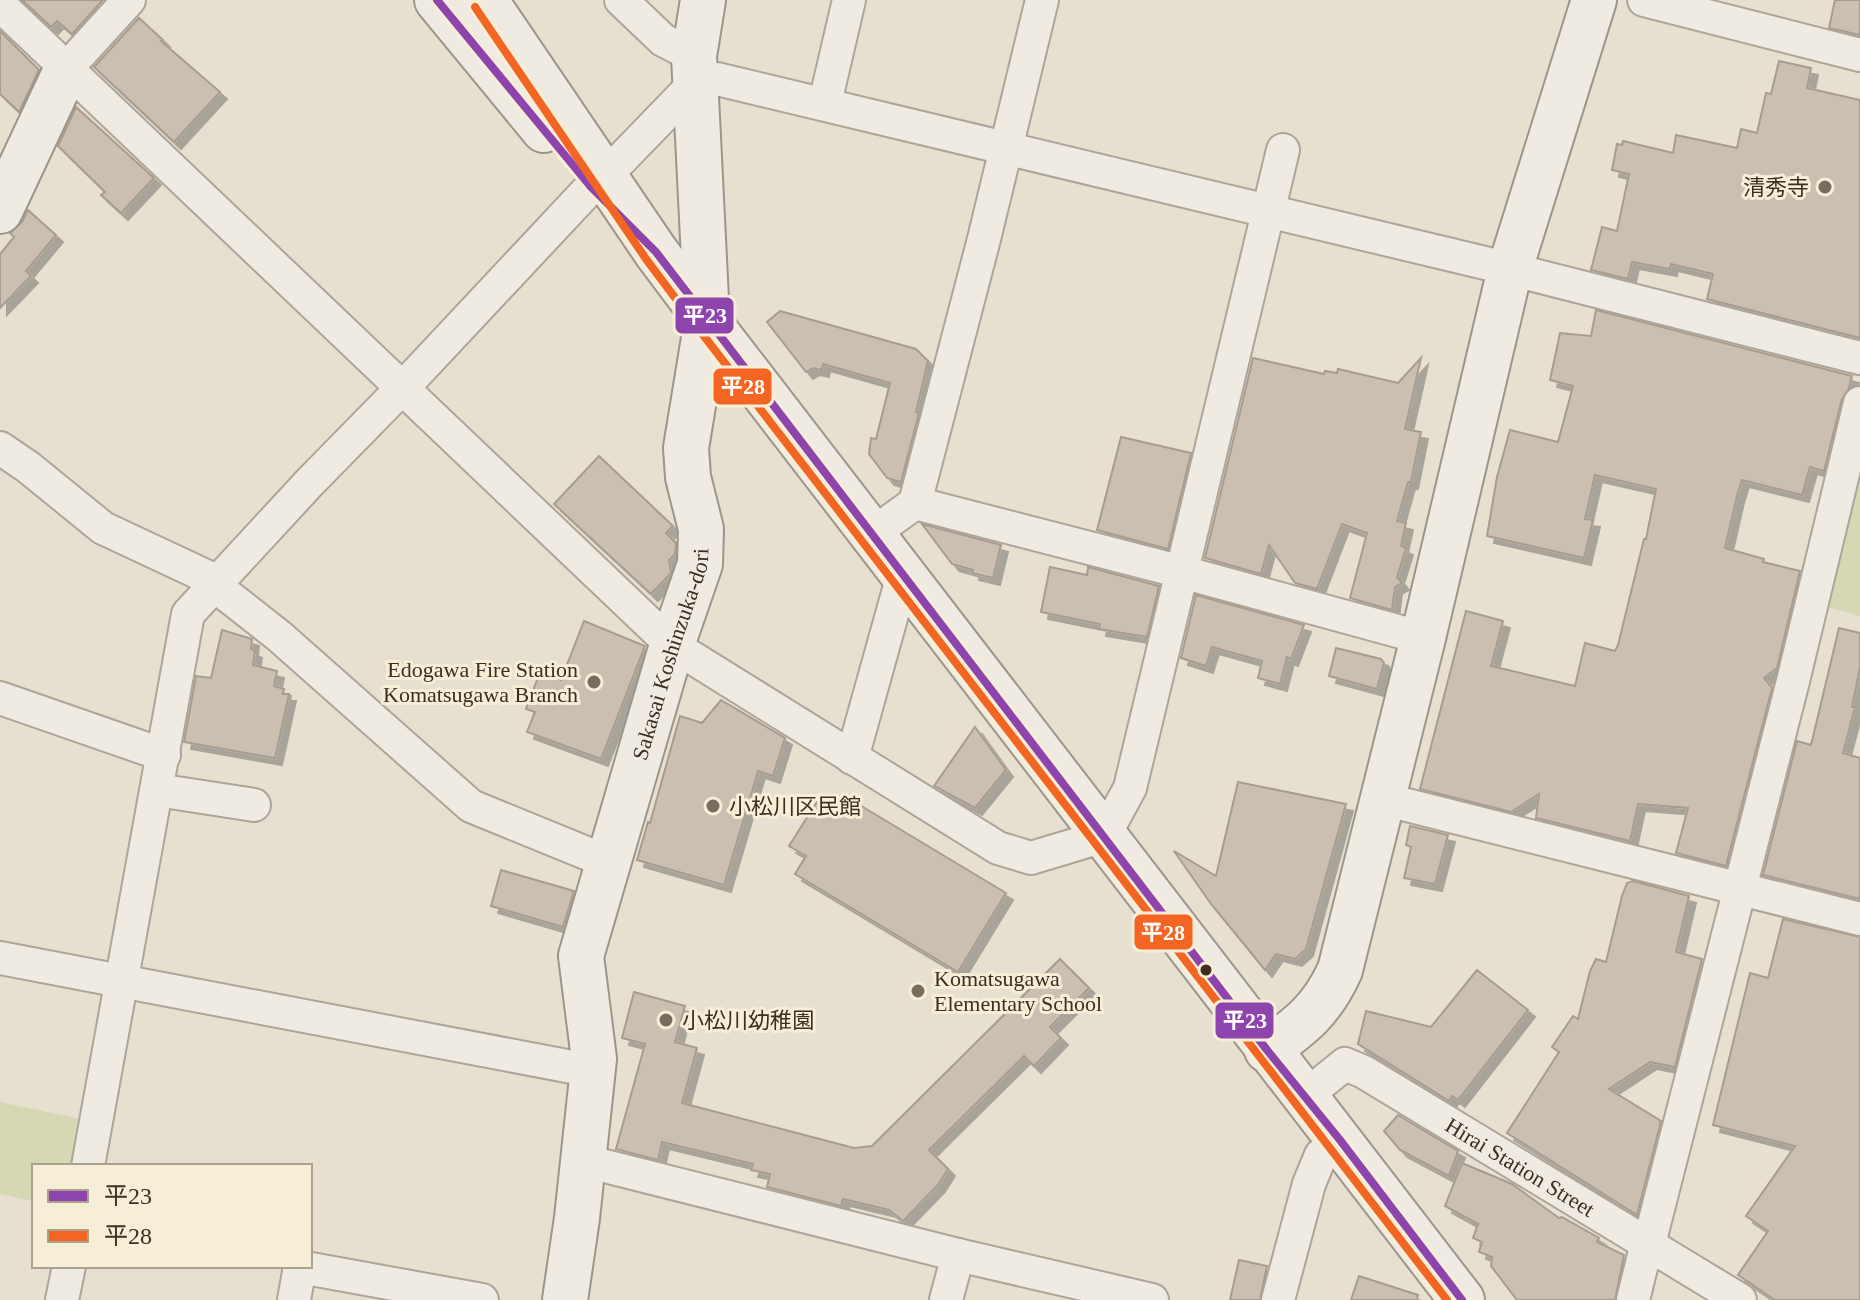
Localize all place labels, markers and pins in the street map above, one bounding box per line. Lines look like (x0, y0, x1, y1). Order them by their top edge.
place label: 清秀寺 (1743, 175, 1809, 200)
marker: 清秀寺 (1816, 178, 1834, 196)
place label: Edogawa Fire Station Komatsugawa Branch (383, 657, 578, 707)
marker: Edogawa Fire Station Komatsugawa Branch (585, 673, 603, 691)
place label: 小松川区民館 (729, 794, 861, 819)
marker: 小松川区民館 (704, 797, 722, 815)
unlabelled marker (1198, 962, 1214, 978)
place label: Komatsugawa Elementary School (934, 966, 1102, 1016)
marker: Komatsugawa Elementary School (909, 982, 927, 1000)
place label: 小松川幼稚園 (682, 1008, 814, 1033)
marker: 小松川幼稚園 (657, 1011, 675, 1029)

